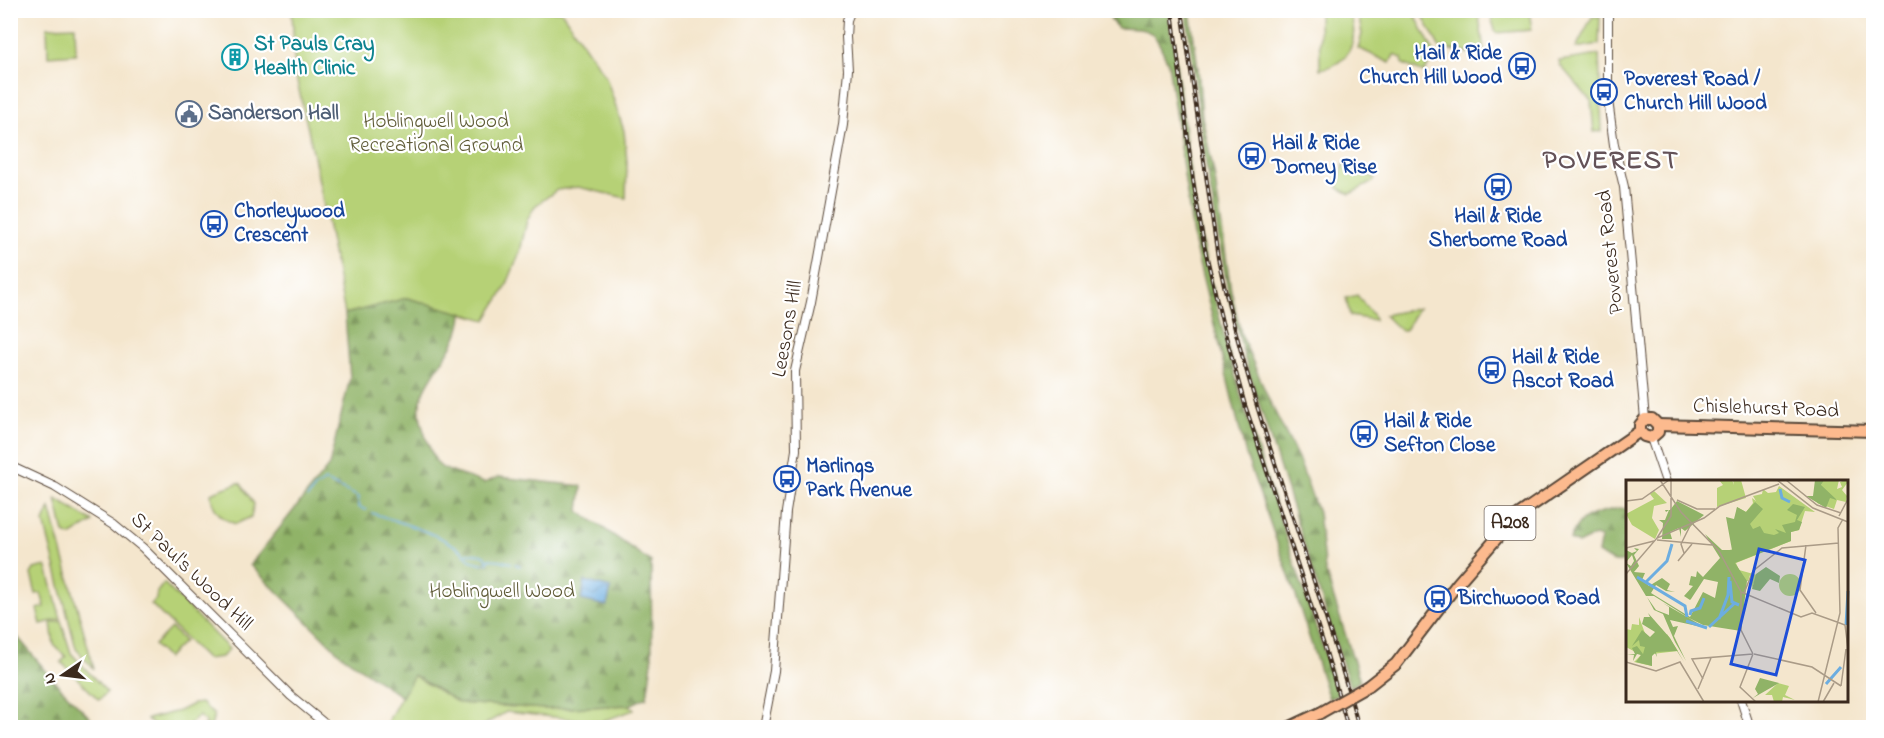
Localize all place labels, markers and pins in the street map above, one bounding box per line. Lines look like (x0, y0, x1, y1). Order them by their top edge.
place label: St Pauls Cray Health Clinic (254, 30, 375, 84)
place label: Hail & Ride Church Hill Wood (1359, 39, 1503, 93)
building icon: St Pauls Cray Health Clinic (220, 42, 250, 72)
bus stop icon: Hail & Ride Church Hill Wood (1507, 51, 1537, 81)
place label: Poverest Road / Church Hill Wood (1624, 65, 1767, 119)
bus stop icon: Poverest Road / Church Hill Wood (1589, 77, 1619, 107)
public building icon: Sanderson Hall (174, 99, 204, 129)
place label: Sanderson Hall (208, 99, 339, 129)
place label: Hail & Ride Dorney Rise (1271, 129, 1378, 185)
bus stop icon: Hail & Ride Dorney Rise (1237, 141, 1267, 171)
bus stop icon: Hail & Ride Sherborne Road (1483, 172, 1513, 202)
place label: Chorleywood Crescent (234, 197, 345, 251)
place label: Hail & Ride Sherborne Road (1429, 202, 1567, 256)
bus stop icon: Chorleywood Crescent (199, 209, 229, 239)
place label: Hail & Ride Ascot Road (1512, 343, 1614, 397)
bus stop icon: Hail & Ride Ascot Road (1477, 355, 1507, 385)
place label: Hail & Ride Sefton Close (1384, 407, 1496, 461)
bus stop icon: Hail & Ride Sefton Close (1349, 419, 1379, 449)
place label: Marlings Park Avenue (806, 452, 913, 506)
bus stop icon: Marlings Park Avenue (772, 464, 802, 494)
bus stop icon: Birchwood Road (1423, 584, 1453, 614)
place label: Birchwood Road (1457, 584, 1600, 614)

